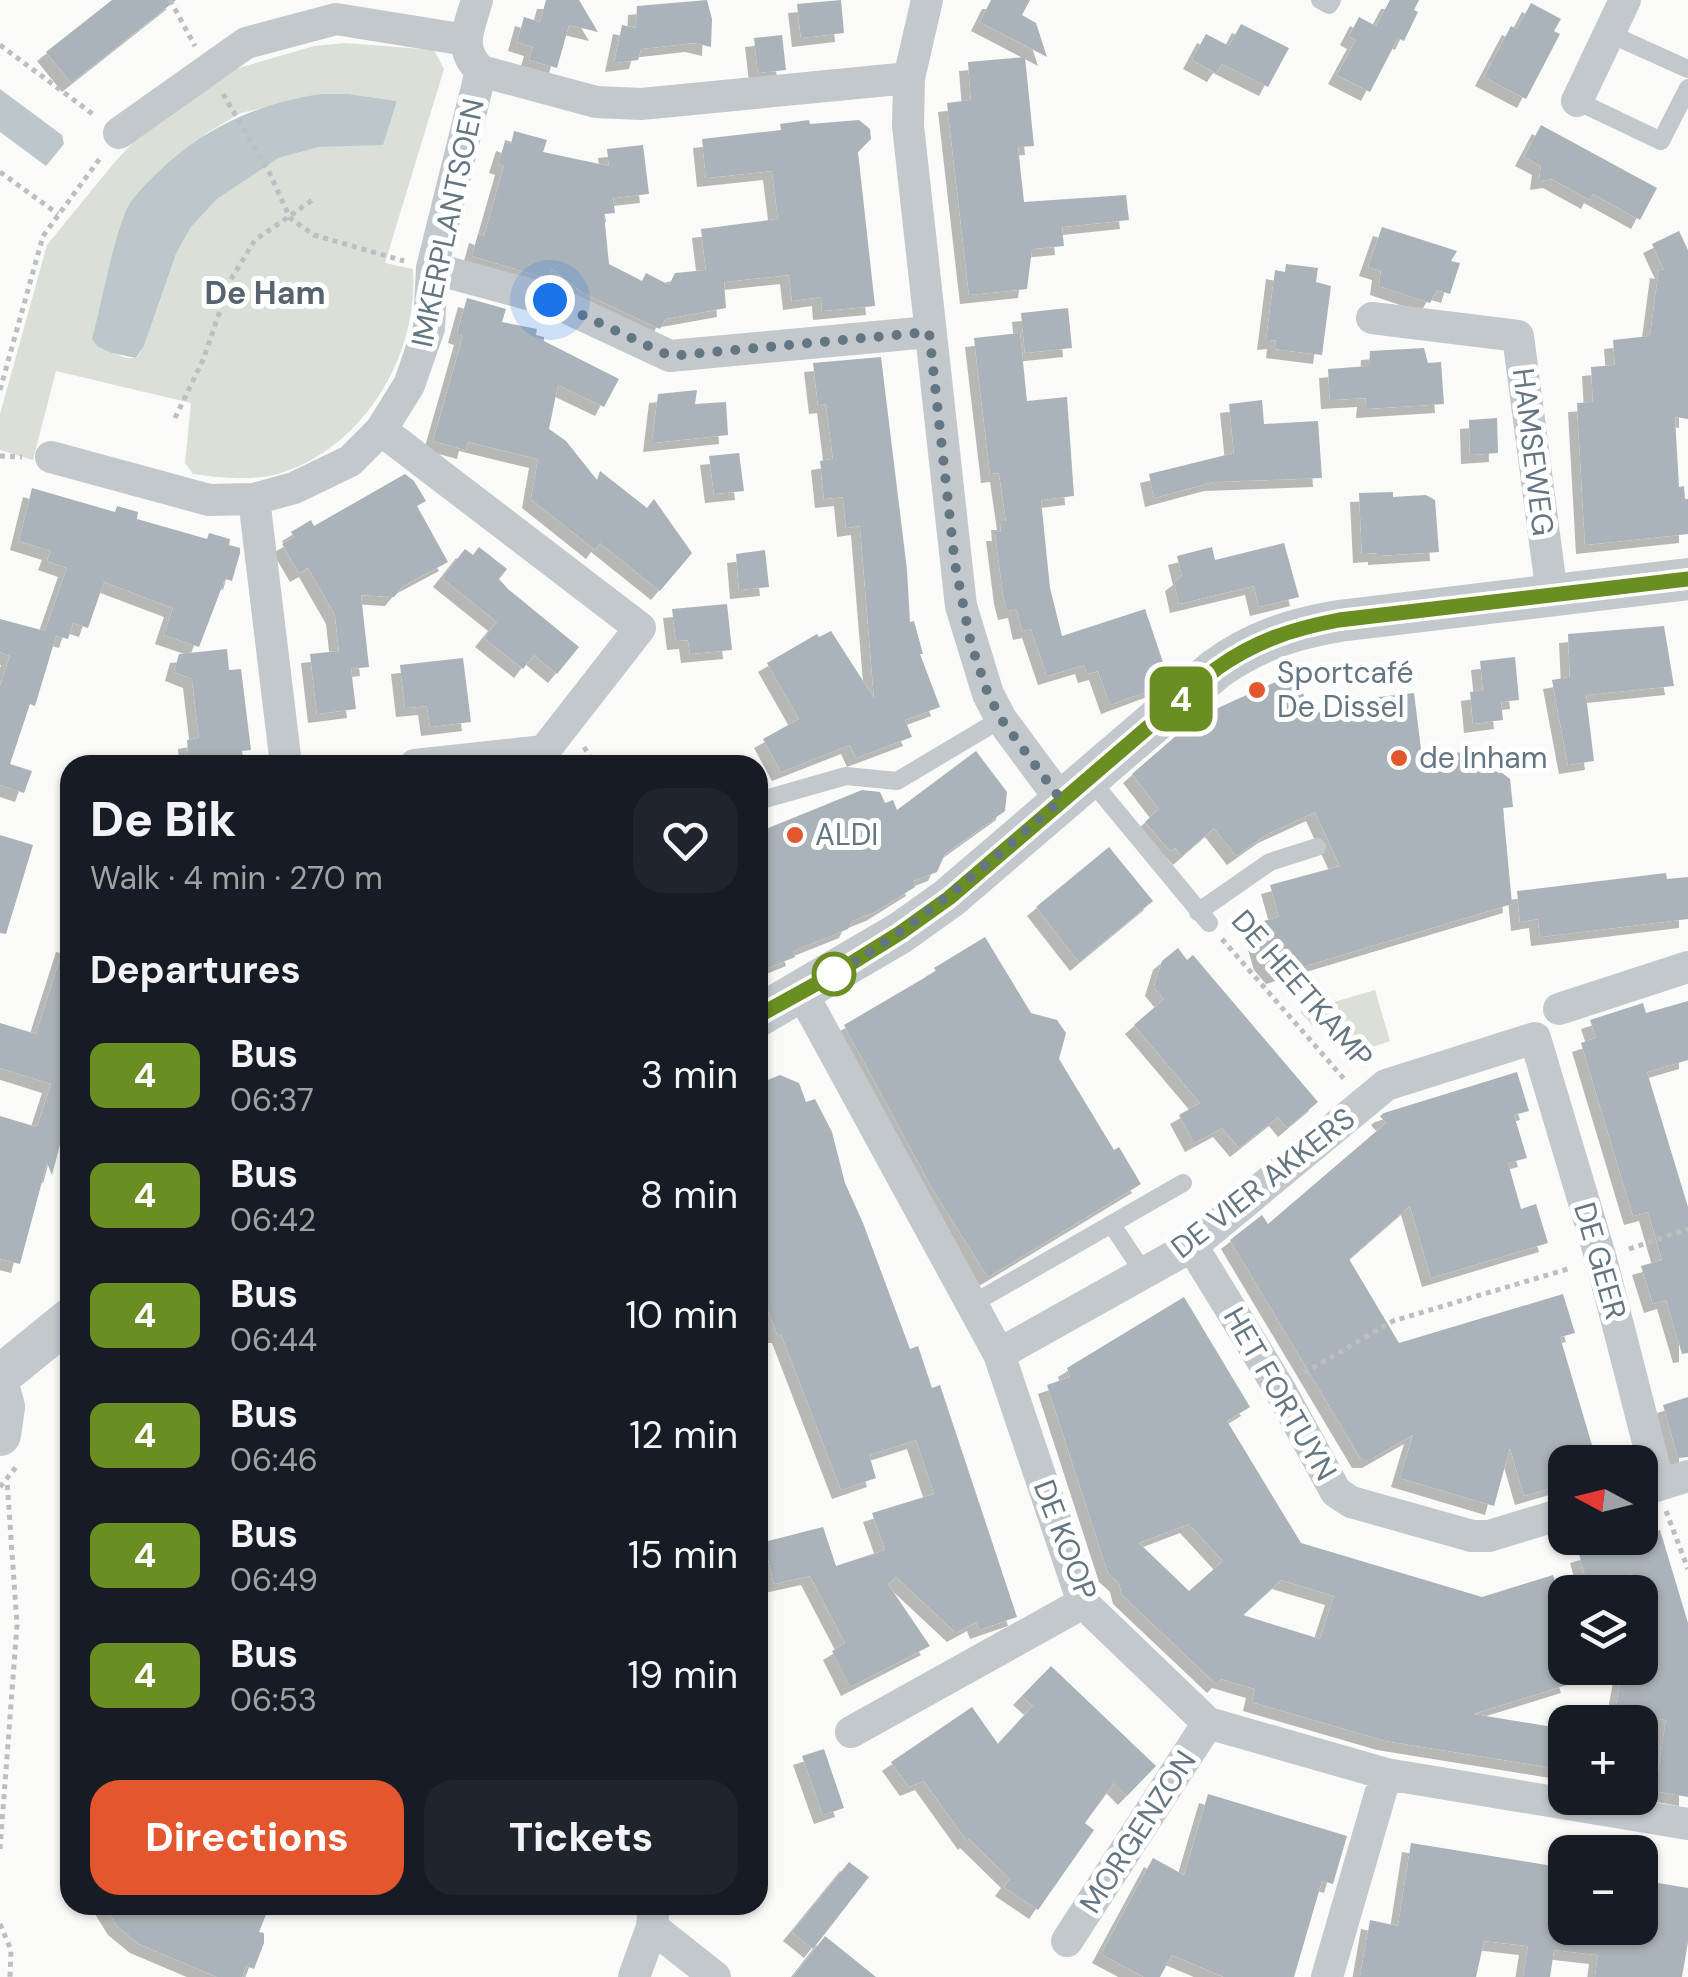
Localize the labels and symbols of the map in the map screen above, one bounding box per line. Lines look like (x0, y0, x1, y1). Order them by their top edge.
street label: IMKERPLANTSOEN (402, 95, 493, 351)
district label: De Ham (204, 272, 326, 314)
your location (525, 275, 575, 325)
street label: HAMSEWEG (1504, 366, 1563, 538)
place label: Sportcafé De Dissel (1277, 653, 1414, 726)
line badge: 4 (1148, 666, 1214, 732)
marker: Sportcafé De Dissel (1246, 679, 1268, 701)
place label: de Inham (1419, 738, 1547, 777)
marker: de Inham (1388, 747, 1410, 769)
place label: ALDI (815, 815, 878, 854)
marker: ALDI (784, 824, 806, 846)
street label: DE HEETKAMP (1223, 902, 1382, 1076)
unlabelled marker (813, 953, 855, 995)
street label: DE VIER AKKERS (1163, 1099, 1362, 1266)
street label: DE GEER (1565, 1198, 1636, 1324)
street label: HET FORTUYN (1215, 1300, 1346, 1487)
north arrow (1548, 1445, 1658, 1555)
street label: DE KOOP (1025, 1474, 1106, 1605)
street label: MORGENZON (1070, 1743, 1205, 1920)

